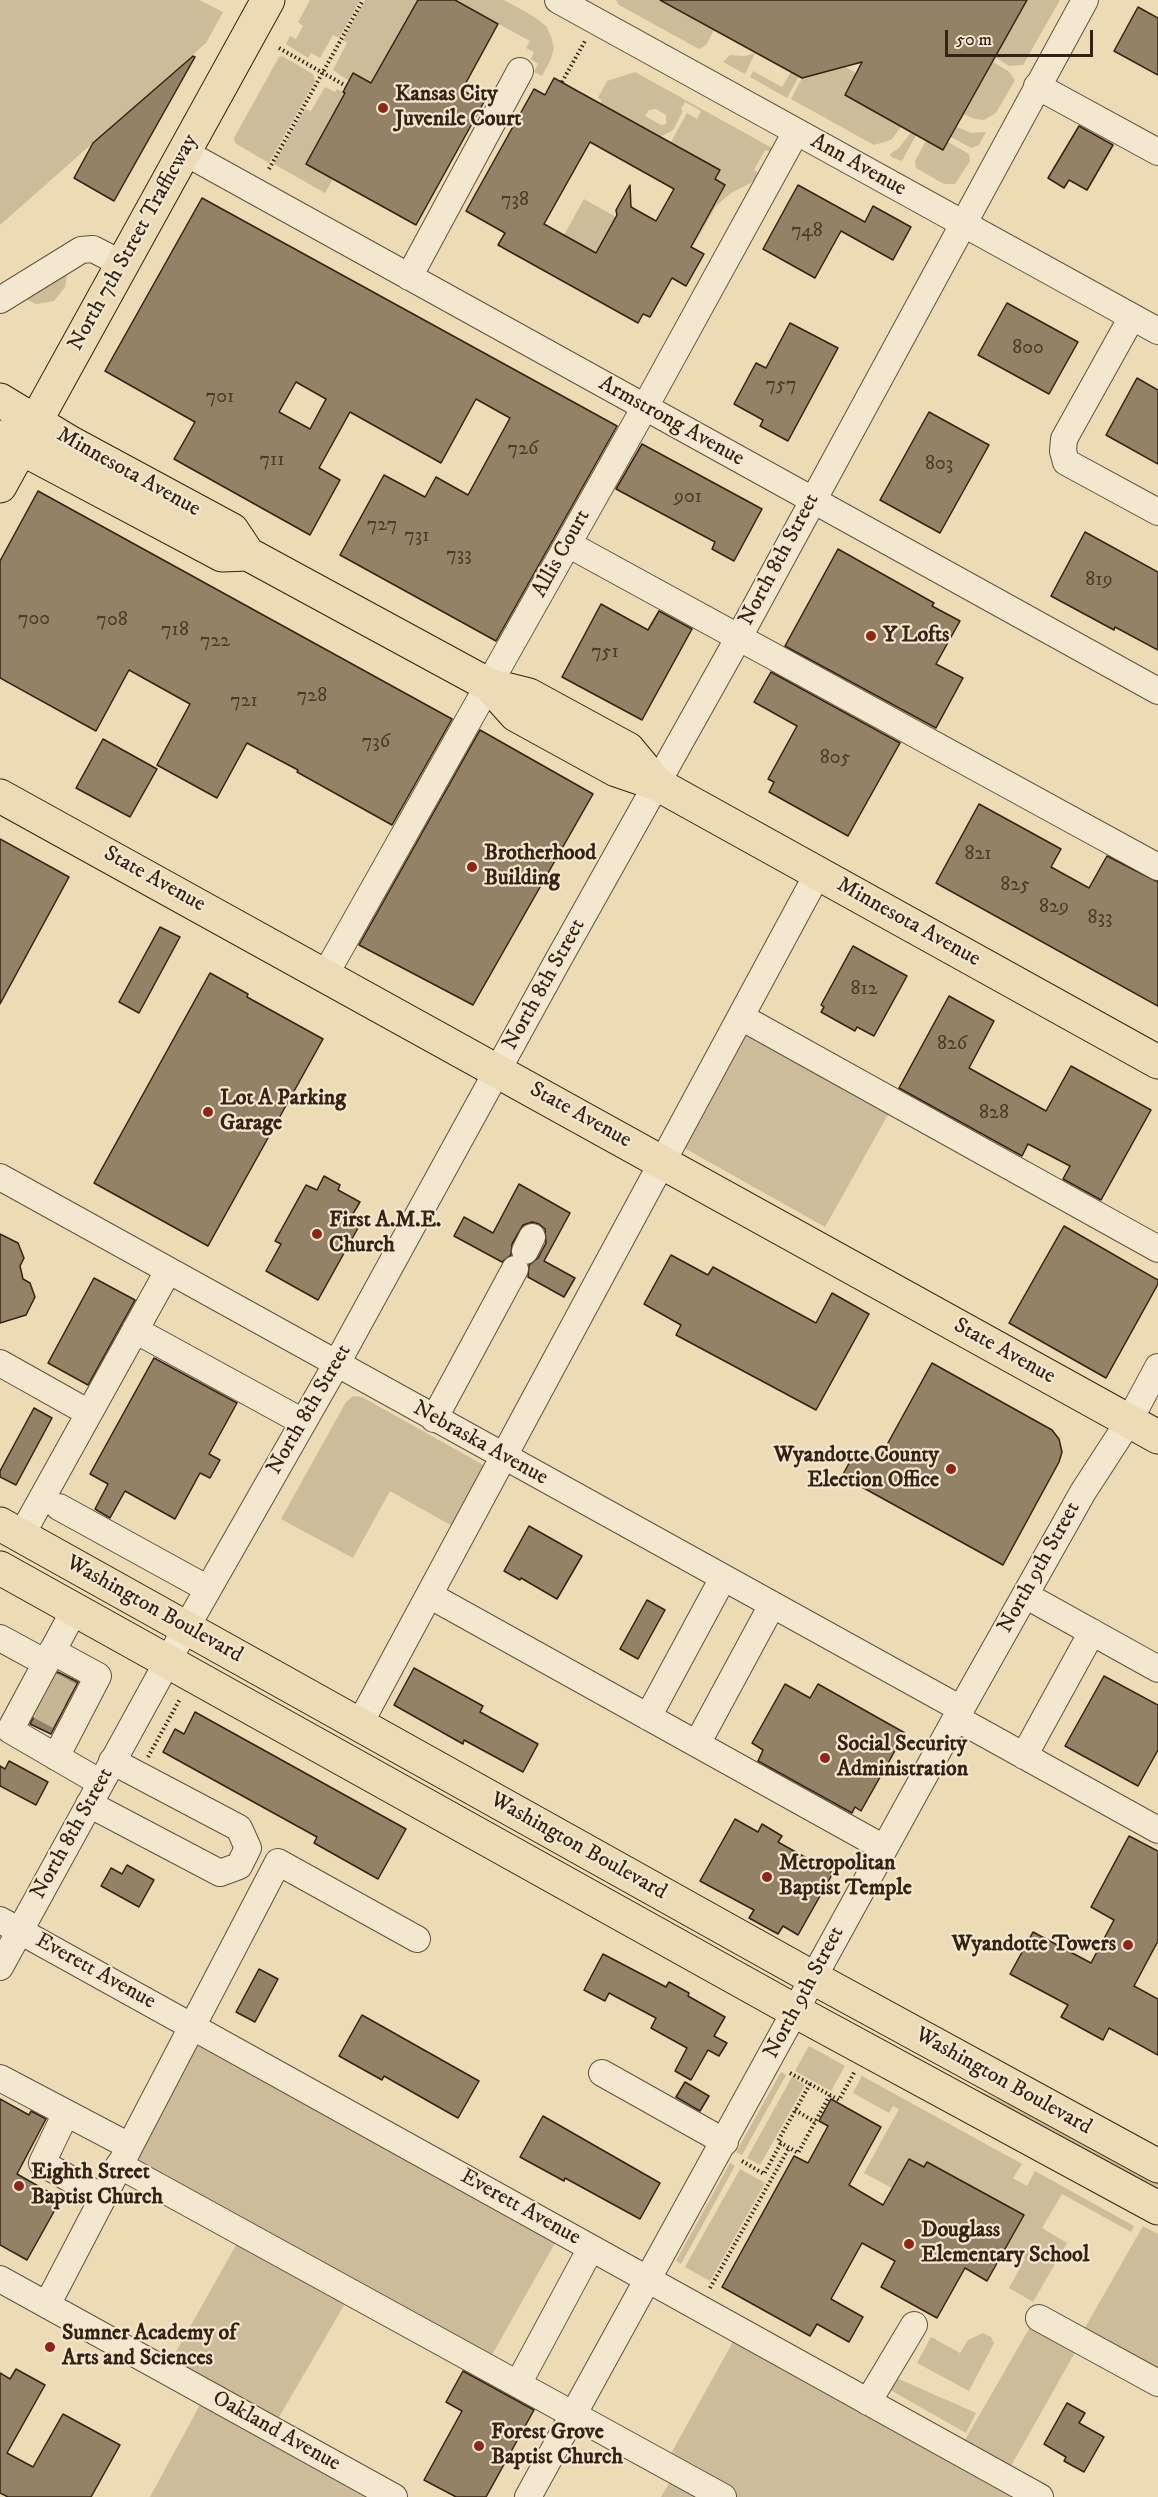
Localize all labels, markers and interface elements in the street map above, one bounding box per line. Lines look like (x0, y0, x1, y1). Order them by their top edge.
scale bar (948, 18, 1096, 56)
text: 50 m (956, 29, 992, 51)
place label: Kansas City Juvenile Court (395, 82, 521, 134)
marker: Kansas City Juvenile Court (376, 101, 390, 115)
street label: Ann Avenue (806, 129, 910, 203)
street label: North 7th Street Trafficway (63, 130, 205, 356)
house number: 738 (501, 189, 529, 213)
house number: 748 (791, 220, 823, 244)
house number: 800 (1012, 337, 1044, 361)
street label: Armstrong Avenue (594, 371, 748, 473)
house number: 757 (766, 374, 796, 398)
house number: 701 (206, 386, 234, 410)
street label: Minnesota Avenue (51, 423, 205, 523)
house number: 726 (508, 438, 538, 462)
house number: 711 (259, 449, 285, 473)
house number: 803 (925, 453, 953, 477)
house number: 901 (674, 486, 702, 510)
street label: North 8th Street (734, 489, 826, 631)
street label: Allis Court (527, 506, 597, 602)
house number: 727 (367, 514, 397, 538)
house number: 731 (404, 525, 430, 549)
house number: 733 (446, 544, 472, 568)
house number: 819 (1085, 569, 1113, 593)
house number: 700 (18, 608, 50, 632)
house number: 708 (96, 609, 128, 633)
house number: 718 (161, 619, 189, 643)
place label: Y Lofts (883, 623, 949, 649)
marker: Y Lofts (864, 629, 878, 643)
house number: 722 (200, 630, 230, 654)
house number: 751 (591, 641, 619, 665)
house number: 728 (297, 685, 327, 709)
house number: 721 (230, 690, 258, 714)
house number: 736 (362, 731, 390, 755)
house number: 805 (820, 747, 850, 771)
street label: State Avenue (99, 841, 209, 919)
place label: Brotherhood Building (484, 841, 596, 892)
house number: 821 (964, 843, 992, 867)
marker: Brotherhood Building (465, 860, 479, 874)
street label: Minnesota Avenue (831, 873, 985, 973)
house number: 825 (1000, 874, 1030, 898)
house number: 829 (1039, 896, 1069, 920)
house number: 833 (1088, 907, 1112, 931)
street label: North 8th Street (498, 915, 592, 1055)
house number: 812 (850, 978, 878, 1002)
house number: 826 (937, 1033, 967, 1057)
street label: State Avenue (525, 1077, 635, 1155)
place label: Lot A Parking Garage (220, 1086, 346, 1138)
house number: 828 (979, 1102, 1009, 1126)
marker: Lot A Parking Garage (201, 1105, 215, 1119)
place label: First A.M.E. Church (329, 1208, 441, 1260)
marker: First A.M.E. Church (310, 1227, 324, 1241)
street label: State Avenue (949, 1313, 1059, 1391)
street label: North 8th Street (262, 1340, 358, 1480)
street label: Nebraska Avenue (408, 1396, 552, 1492)
place label: Wyandotte County Election Office (774, 1443, 939, 1494)
marker: Wyandotte County Election Office (944, 1462, 958, 1476)
street label: North 9th Street (993, 1498, 1087, 1638)
street label: Washington Boulevard (61, 1550, 247, 1670)
place label: Social Security Administration (837, 1732, 968, 1784)
marker: Social Security Administration (818, 1751, 832, 1765)
street label: North 8th Street (26, 1764, 120, 1904)
street label: Washington Boulevard (485, 1787, 671, 1907)
place label: Metropolitan Baptist Temple (779, 1851, 912, 1903)
marker: Metropolitan Baptist Temple (760, 1870, 774, 1884)
street label: North 9th Street (759, 1922, 851, 2064)
street label: Everett Avenue (30, 1928, 160, 2016)
place label: Wyandotte Towers (952, 1932, 1116, 1958)
marker: Wyandotte Towers (1121, 1938, 1135, 1952)
street label: Washington Boulevard (910, 2022, 1096, 2142)
place label: Eighth Street Baptist Church (31, 2160, 163, 2212)
street label: Everett Avenue (455, 2164, 585, 2252)
marker: Eighth Street Baptist Church (12, 2179, 26, 2193)
place label: Douglass Elementary School (921, 2218, 1089, 2270)
marker: Douglass Elementary School (902, 2237, 916, 2251)
place label: Sumner Academy of Arts and Sciences (62, 2321, 236, 2372)
marker: Sumner Academy of Arts and Sciences (43, 2340, 57, 2354)
street label: Oakland Avenue (207, 2386, 345, 2478)
place label: Forest Grove Baptist Church (491, 2420, 623, 2472)
marker: Forest Grove Baptist Church (472, 2439, 486, 2453)

